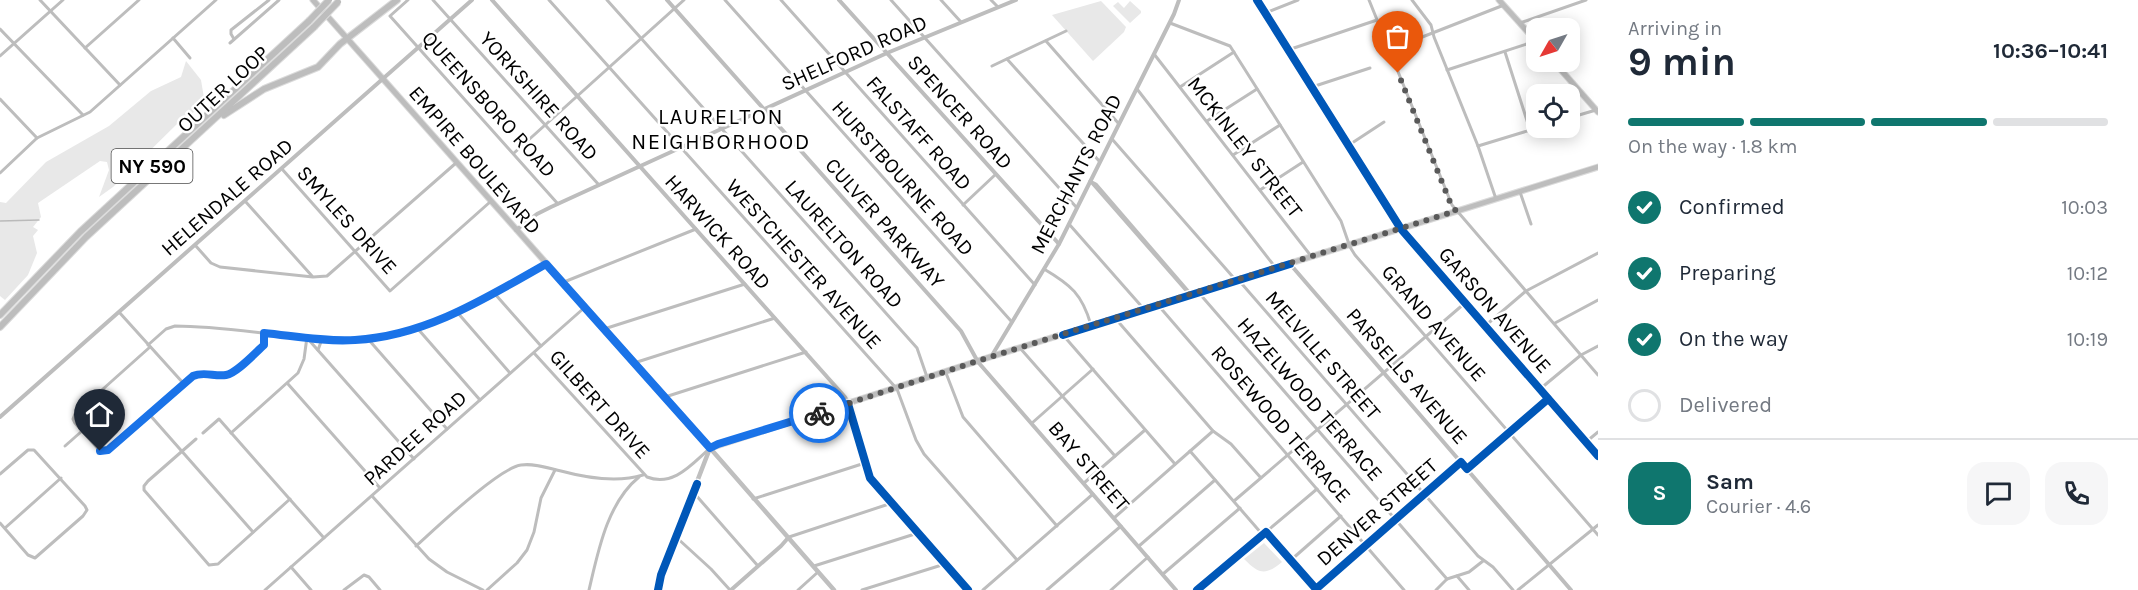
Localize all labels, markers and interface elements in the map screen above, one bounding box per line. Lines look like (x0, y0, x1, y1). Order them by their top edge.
street label: SHELFORD ROAD (777, 10, 931, 96)
pin (1372, 11, 1423, 73)
text: Arriving in (1628, 17, 1722, 40)
north arrow (1526, 18, 1580, 72)
map controls (1526, 18, 1580, 138)
icon: bag (1381, 20, 1414, 53)
street label: QUEENSBORO ROAD (417, 26, 561, 182)
street label: YORKSHIRE ROAD (475, 27, 603, 165)
text: 10:36–10:41 (1993, 38, 2108, 64)
text: 9 min (1628, 39, 1736, 85)
street label: OUTER LOOP (172, 41, 274, 137)
street label: SPENCER ROAD (902, 50, 1018, 174)
street label: FALSTAFF ROAD (861, 71, 977, 195)
street label: MCKINLEY STREET (1183, 72, 1308, 223)
street label: EMPIRE BOULEVARD (404, 81, 546, 239)
button: locate (1526, 84, 1580, 138)
street label: MERCHANTS ROAD (1025, 90, 1127, 258)
street label: HURSTBOURNE ROAD (827, 95, 979, 261)
district label: LAURELTON NEIGHBORHOOD (631, 104, 811, 155)
street label: HELENDALE ROAD (156, 133, 298, 261)
text: On the way · 1.8 km (1628, 135, 1797, 158)
road number: NY 590 (112, 149, 192, 183)
street label: CULVER PARKWAY (820, 153, 950, 293)
street label: SMYLES DRIVE (292, 161, 402, 279)
street label: HARWICK ROAD (660, 170, 776, 294)
street label: WESTCHESTER AVENUE (721, 174, 887, 354)
street label: LAURELTON ROAD (780, 175, 908, 313)
icon: check (1628, 191, 1661, 224)
text: Confirmed (1679, 194, 1785, 220)
text: 10:03 (2061, 196, 2108, 219)
street label: GARSON AVENUE (1434, 242, 1556, 378)
icon: check (1628, 257, 1661, 290)
street label: GRAND AVENUE (1377, 260, 1491, 386)
text: Preparing (1679, 260, 1776, 286)
text: 10:12 (2067, 262, 2108, 285)
street label: MELVILLE STREET (1261, 286, 1386, 425)
street label: PARSELLS AVENUE (1341, 303, 1473, 449)
street label: HAZELWOOD TERRACE (1232, 312, 1388, 486)
icon: check (1628, 323, 1661, 356)
text: On the way (1679, 326, 1788, 352)
text: 10:19 (2067, 328, 2108, 351)
street label: ROSEWOOD TERRACE (1206, 340, 1356, 508)
street label: GILBERT DRIVE (545, 344, 655, 464)
courier (789, 383, 849, 443)
street label: PARDEE ROAD (358, 385, 472, 491)
pin (74, 389, 125, 451)
text: Delivered (1679, 392, 1772, 418)
icon: bike (803, 397, 836, 430)
icon: home (83, 398, 116, 431)
street label: BAY STREET (1043, 416, 1135, 516)
street label: DENVER STREET (1312, 453, 1442, 571)
button: chat (1967, 462, 2030, 525)
button: phone (2045, 462, 2108, 525)
text: Sam (1706, 469, 1754, 495)
text: S (1652, 480, 1667, 506)
text: Courier · 4.6 (1706, 495, 1811, 518)

